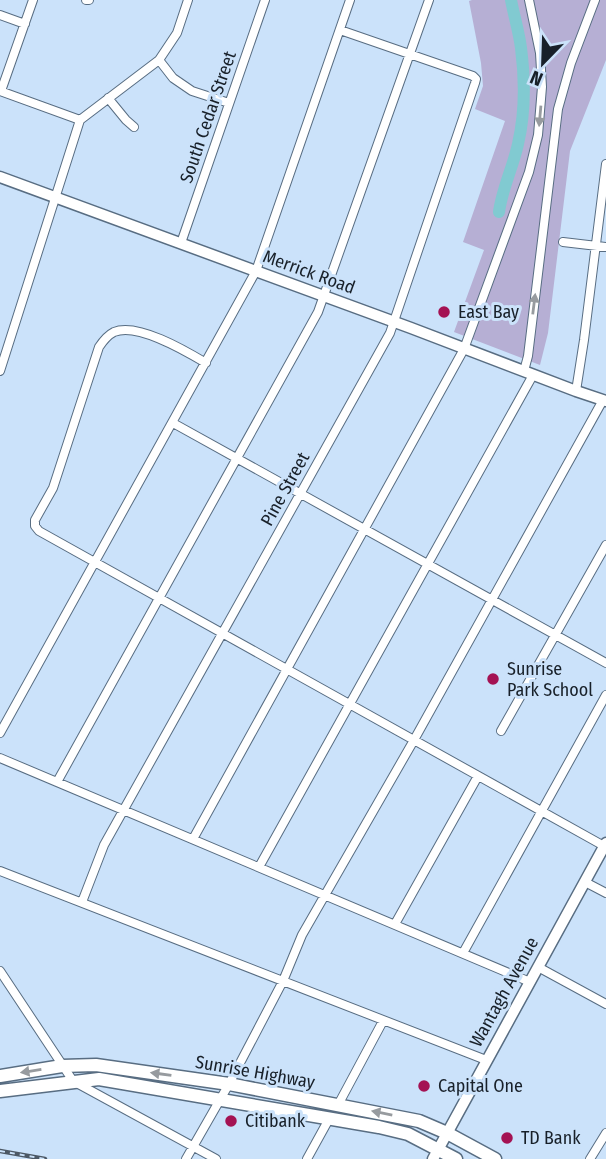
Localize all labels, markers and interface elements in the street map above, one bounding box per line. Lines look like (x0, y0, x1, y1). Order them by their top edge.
north arrow (508, 28, 578, 98)
street label: South Cedar Street (175, 48, 241, 186)
text: N (527, 65, 546, 91)
one-way arrow (534, 105, 545, 127)
street label: Merrick Road (260, 245, 358, 299)
one-way arrow (529, 293, 540, 315)
place label: East Bay (458, 301, 519, 323)
marker: East Bay (436, 304, 452, 320)
street label: Pine Street (256, 448, 314, 530)
place label: Sunrise Park School (507, 658, 593, 701)
marker: Sunrise Park School (485, 671, 501, 687)
street label: Wantagh Avenue (465, 933, 543, 1051)
street label: Sunrise Highway (194, 1051, 316, 1093)
one-way arrow (20, 1066, 42, 1077)
one-way arrow (150, 1068, 172, 1079)
place label: Capital One (438, 1075, 523, 1097)
marker: Capital One (416, 1078, 432, 1094)
one-way arrow (371, 1107, 393, 1118)
place label: Citibank (245, 1110, 306, 1132)
marker: Citibank (223, 1113, 239, 1129)
place label: TD Bank (521, 1127, 581, 1149)
marker: TD Bank (499, 1130, 515, 1146)

